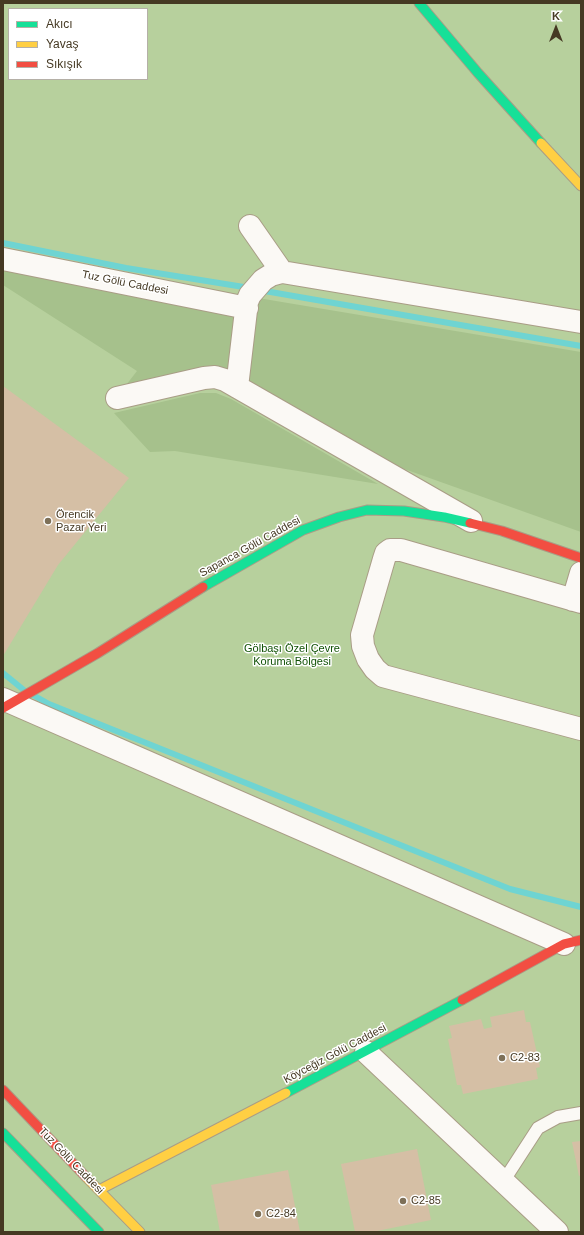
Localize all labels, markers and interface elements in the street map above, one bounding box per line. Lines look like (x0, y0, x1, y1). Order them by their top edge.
legend (8, 8, 148, 80)
north arrow (536, 8, 576, 48)
text: K (552, 10, 560, 22)
text: Akıcı (46, 17, 73, 31)
text: Yavaş (46, 37, 78, 51)
text: Sıkışık (46, 57, 82, 71)
street label: Tuz Gölü Caddesi (81, 268, 169, 298)
place label: Örencik Pazar Yeri (56, 508, 106, 534)
street label: Sapanca Gölü Caddesi (197, 514, 303, 580)
marker: Örencik Pazar Yeri (43, 516, 53, 526)
park label: Gölbaşı Özel Çevre Koruma Bölgesi (244, 642, 340, 668)
street label: Köyceğiz Gölü Caddesi (281, 1021, 389, 1087)
place label: C2-83 (510, 1051, 540, 1065)
marker: C2-83 (497, 1053, 507, 1063)
street label: Tuz Gölü Caddesi (36, 1125, 106, 1197)
place label: C2-85 (411, 1194, 441, 1208)
marker: C2-85 (398, 1196, 408, 1206)
place label: C2-84 (266, 1207, 296, 1221)
marker: C2-84 (253, 1209, 263, 1219)

